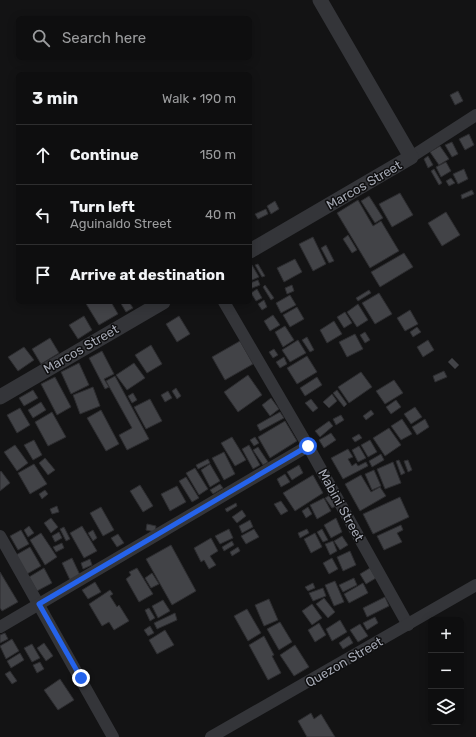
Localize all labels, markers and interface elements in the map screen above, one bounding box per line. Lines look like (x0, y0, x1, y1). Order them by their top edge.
search box (16, 16, 252, 60)
icon: search (30, 27, 52, 49)
text: Search here (62, 29, 146, 47)
text: 3 min (32, 88, 78, 108)
text: Walk · 190 m (162, 91, 236, 106)
icon: ahead (32, 144, 54, 166)
text: Continue (70, 146, 139, 164)
text: 150 m (200, 147, 236, 162)
street label: Marcos Street (324, 157, 404, 213)
text: Turn left (70, 198, 135, 216)
icon: left (32, 204, 54, 226)
text: 40 m (205, 207, 236, 222)
text: Aguinaldo Street (70, 216, 172, 231)
icon: arrive (32, 264, 54, 286)
text: Arrive at destination (70, 266, 225, 284)
street label: Marcos Street (41, 321, 121, 377)
route start (299, 437, 317, 455)
street label: Mabini Street (315, 466, 367, 544)
map controls (428, 617, 464, 725)
button: + (428, 617, 464, 653)
street label: Quezon Street (303, 634, 385, 690)
button: − (428, 653, 464, 689)
route end (72, 669, 90, 687)
button: layers (428, 689, 464, 725)

